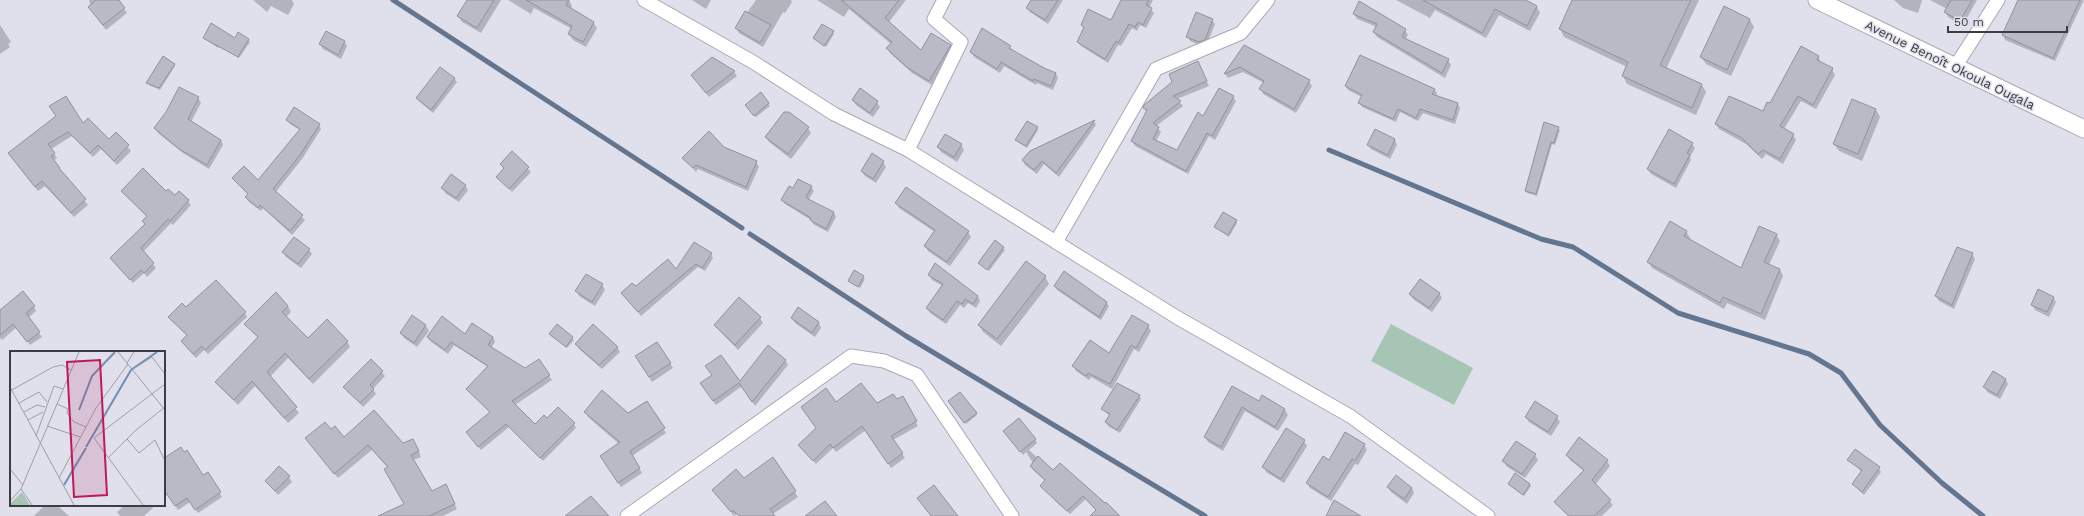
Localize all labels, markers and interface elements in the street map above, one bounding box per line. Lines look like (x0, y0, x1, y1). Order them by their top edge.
scale bar (1948, 8, 2067, 34)
text: 50 m (1954, 15, 1984, 29)
street label: Avenue Benoît Okoula Ougala (1863, 17, 2038, 113)
inset map (10, 351, 165, 506)

